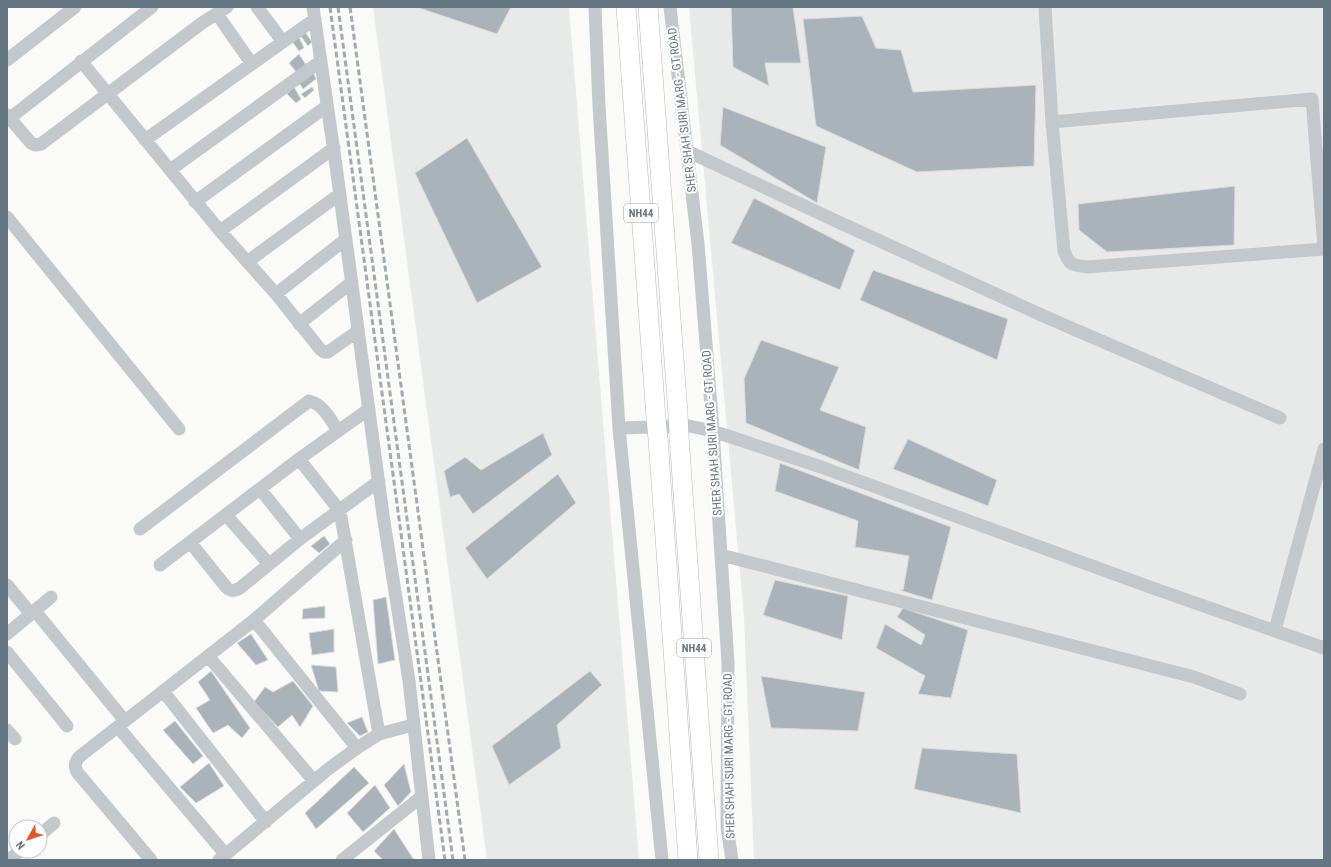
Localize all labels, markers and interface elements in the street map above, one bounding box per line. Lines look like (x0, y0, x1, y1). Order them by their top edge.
street label: SHER SHAH SURI MARG - GT ROAD (665, 27, 699, 193)
road number: NH44 (624, 204, 658, 222)
street label: SHER SHAH SURI MARG - GT ROAD (699, 350, 725, 516)
road number: NH44 (677, 639, 711, 657)
street label: SHER SHAH SURI MARG - GT ROAD (721, 673, 737, 839)
north arrow (8, 819, 48, 859)
text: N (13, 838, 28, 852)

